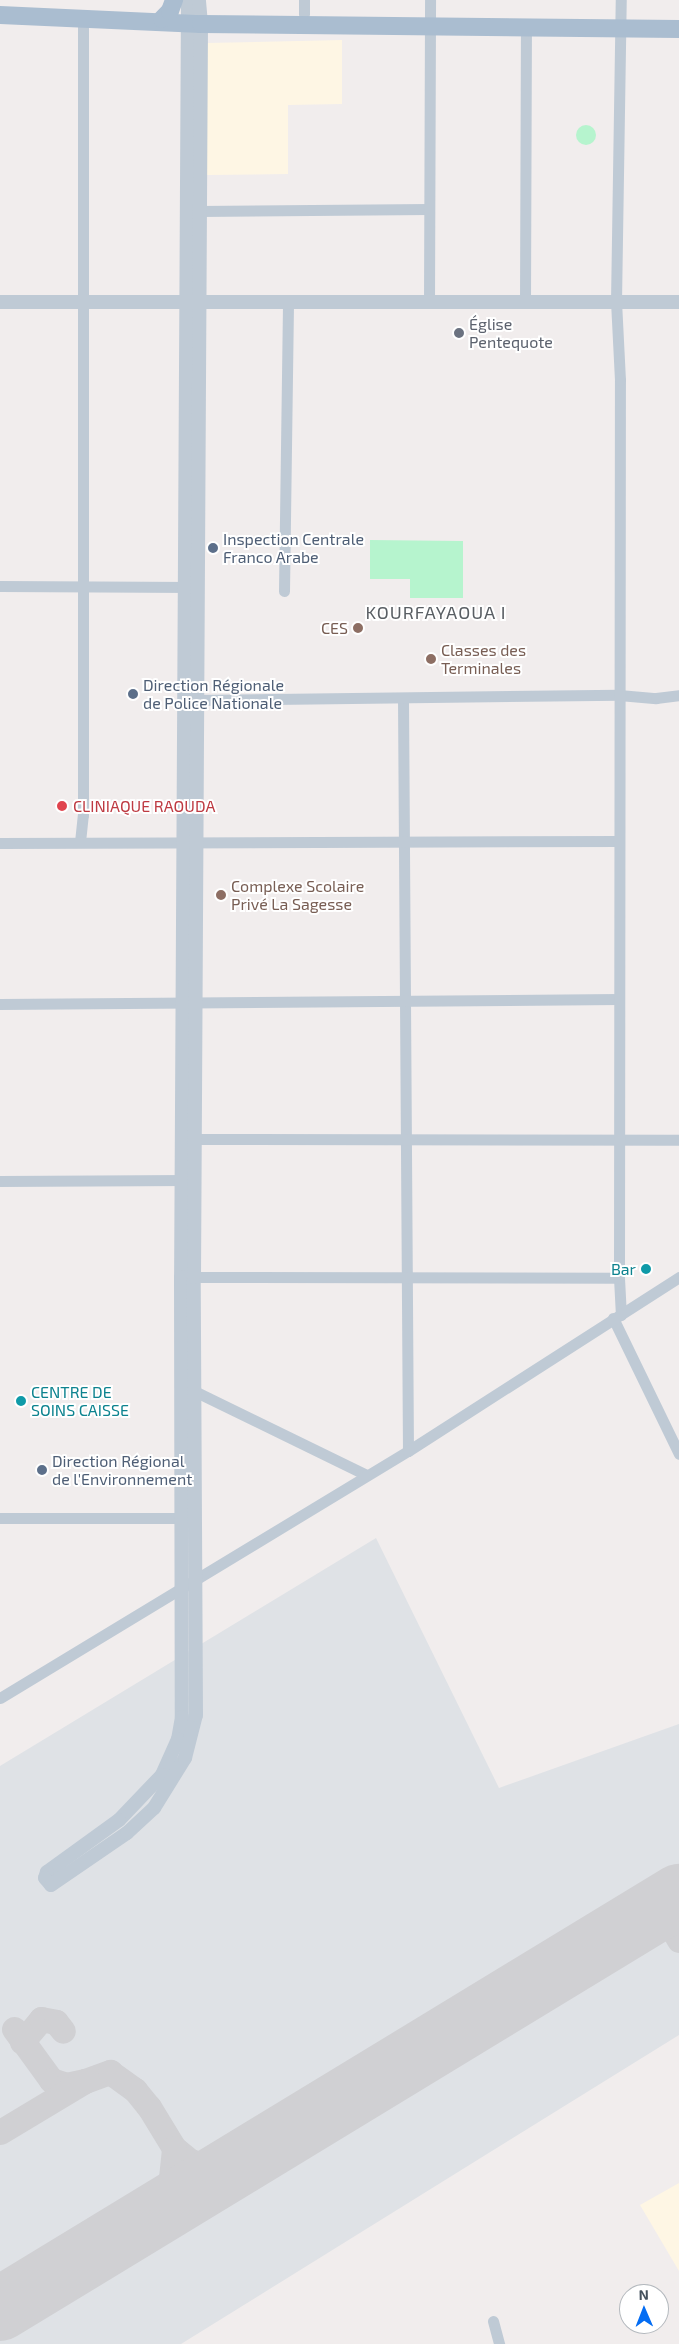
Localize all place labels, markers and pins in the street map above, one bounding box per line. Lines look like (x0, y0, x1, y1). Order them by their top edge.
place label: Église Pentequote (469, 314, 553, 352)
marker: Église Pentequote (453, 327, 465, 339)
place label: Inspection Centrale Franco Arabe (223, 529, 364, 567)
marker: Inspection Centrale Franco Arabe (207, 542, 219, 554)
place label: CES (321, 618, 348, 638)
marker: CES (352, 622, 364, 634)
place label: Classes des Terminales (441, 640, 526, 678)
marker: Classes des Terminales (425, 653, 437, 665)
place label: Direction Régionale de Police Nationale (143, 675, 284, 713)
marker: Direction Régionale de Police Nationale (127, 688, 139, 700)
place label: CLINIAQUE RAOUDA (73, 796, 215, 816)
marker: CLINIAQUE RAOUDA (55, 799, 69, 813)
place label: Complexe Scolaire Privé La Sagesse (231, 876, 364, 914)
marker: Complexe Scolaire Privé La Sagesse (215, 889, 227, 901)
place label: Bar (611, 1259, 636, 1279)
marker: Bar (640, 1263, 652, 1275)
place label: CENTRE DE SOINS CAISSE (31, 1382, 129, 1420)
marker: CENTRE DE SOINS CAISSE (15, 1395, 27, 1407)
place label: Direction Régional de l'Environnement (52, 1451, 192, 1489)
marker: Direction Régional de l'Environnement (36, 1464, 48, 1476)

